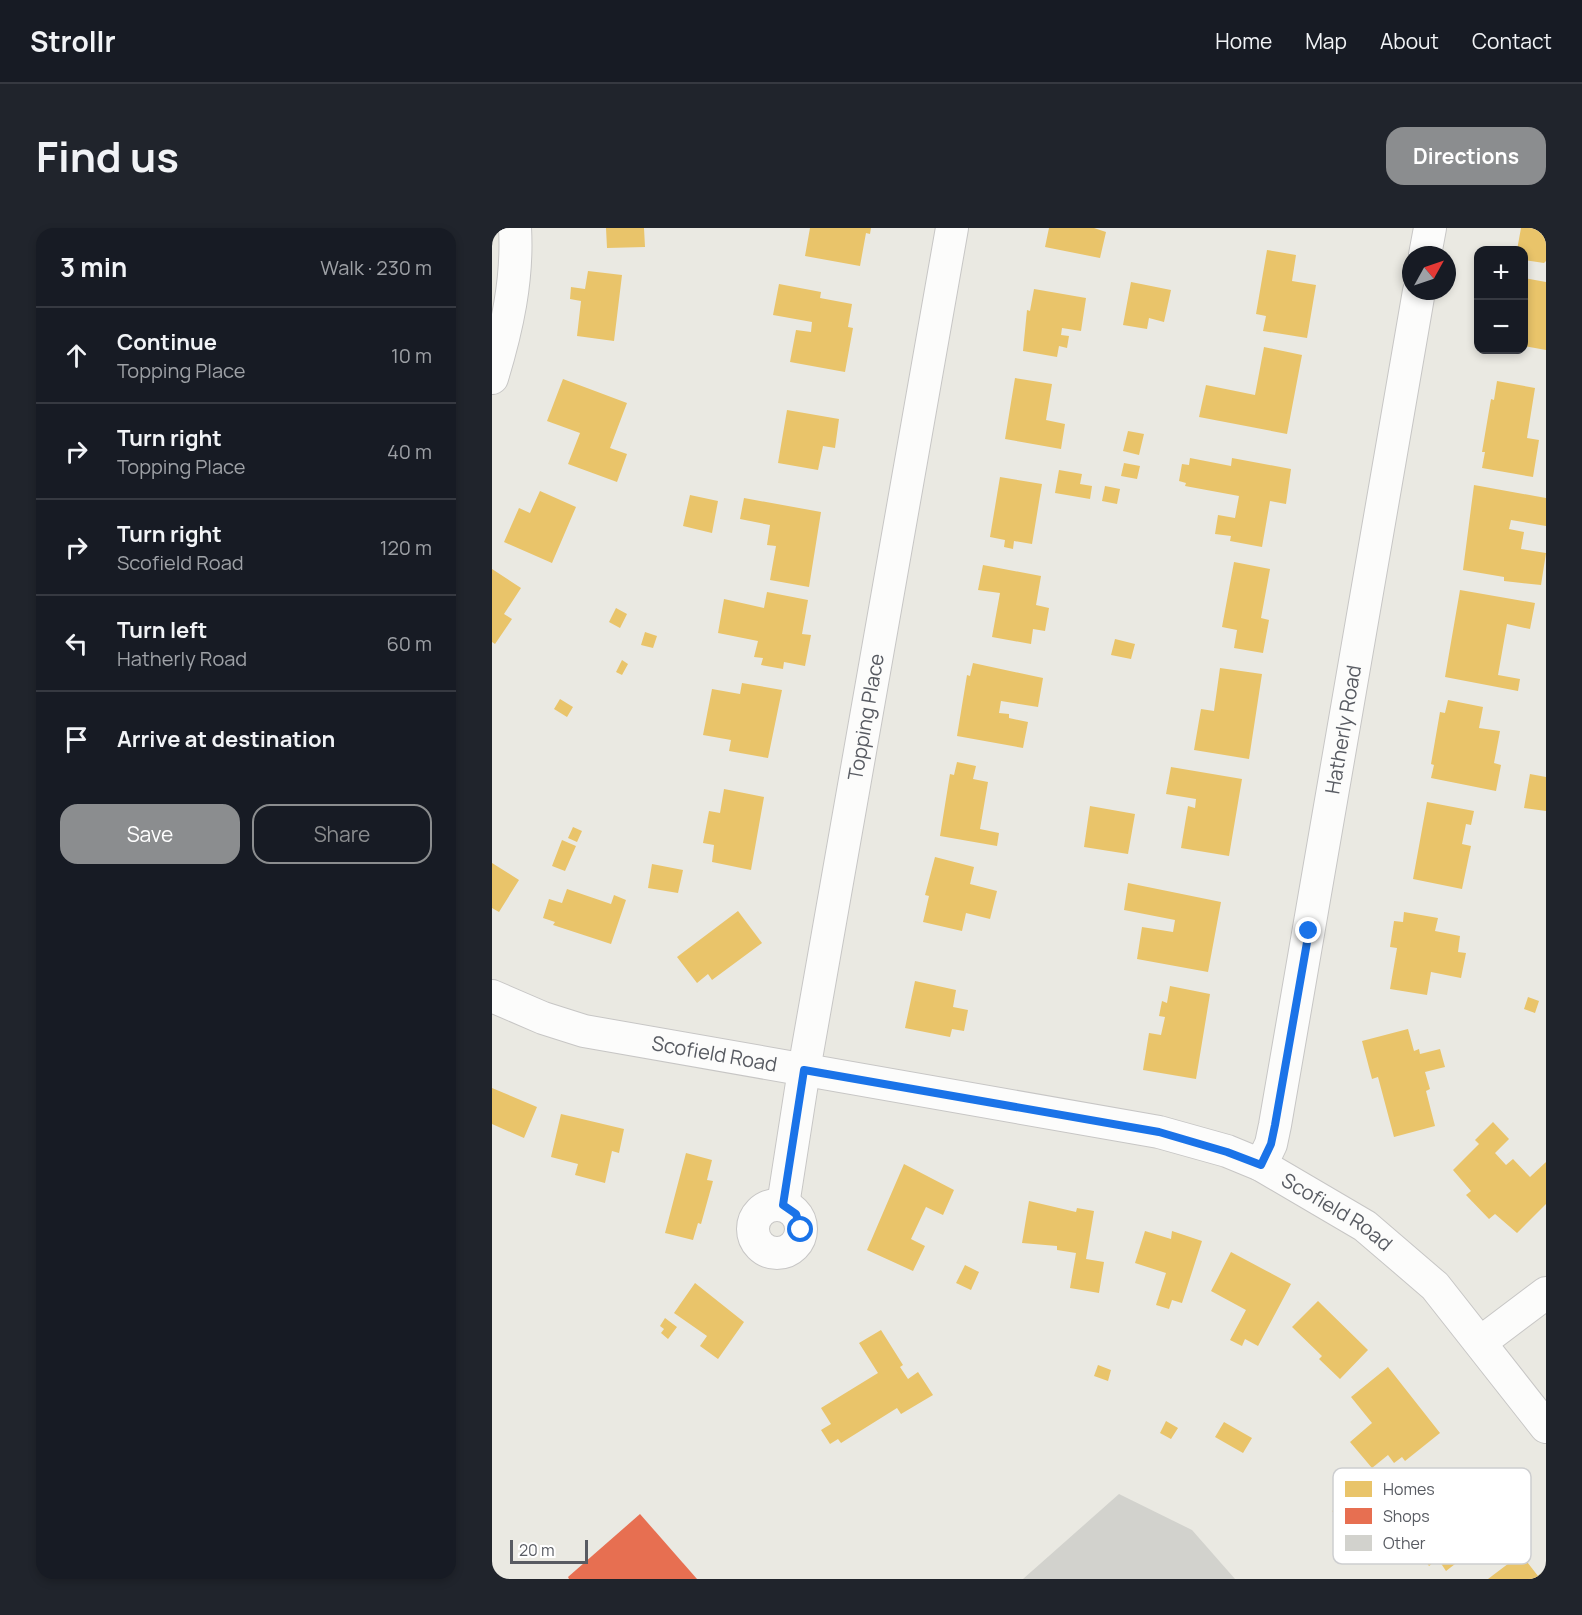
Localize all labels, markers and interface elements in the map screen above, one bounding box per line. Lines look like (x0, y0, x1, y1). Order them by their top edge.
text: Strollr (30, 22, 116, 60)
text: Home (1215, 27, 1272, 55)
text: Map (1305, 27, 1347, 55)
text: About (1380, 27, 1439, 55)
text: Contact (1472, 27, 1552, 55)
text: Find us (36, 127, 179, 185)
button: Directions (1386, 127, 1546, 185)
north arrow (1402, 246, 1456, 300)
map controls (1474, 246, 1528, 354)
button: + (1474, 246, 1528, 300)
text: 3 min (60, 249, 127, 285)
text: Walk · 230 m (320, 254, 432, 281)
button: − (1474, 300, 1528, 354)
text: Continue (117, 327, 217, 357)
icon: ahead (60, 339, 93, 372)
text: 10 m (391, 342, 432, 369)
text: Topping Place (117, 357, 246, 384)
text: Turn right (117, 423, 222, 453)
icon: right (60, 435, 93, 468)
text: 40 m (387, 438, 432, 465)
text: Topping Place (117, 453, 246, 480)
text: Turn right (117, 519, 222, 549)
icon: right (60, 531, 93, 564)
text: 120 m (380, 534, 432, 561)
text: Scofield Road (117, 549, 244, 576)
text: Turn left (117, 615, 207, 645)
icon: left (60, 627, 93, 660)
text: 60 m (386, 630, 432, 657)
text: Hatherly Road (117, 645, 247, 672)
street label: Topping Place (841, 651, 890, 783)
street label: Hatherly Road (1318, 663, 1367, 796)
icon: arrive (60, 723, 93, 756)
text: Arrive at destination (117, 724, 335, 754)
button: Save (60, 804, 240, 864)
button: Share (252, 804, 432, 864)
route end (1295, 917, 1321, 943)
street label: Scofield Road (650, 1029, 779, 1078)
street label: Scofield Road (1277, 1166, 1398, 1257)
route start (787, 1216, 813, 1242)
legend (1333, 1468, 1531, 1564)
text: Homes (1383, 1478, 1435, 1500)
text: Shops (1383, 1505, 1430, 1527)
text: Other (1383, 1532, 1426, 1554)
scale bar (510, 1537, 588, 1564)
text: 20 m (519, 1539, 555, 1561)

